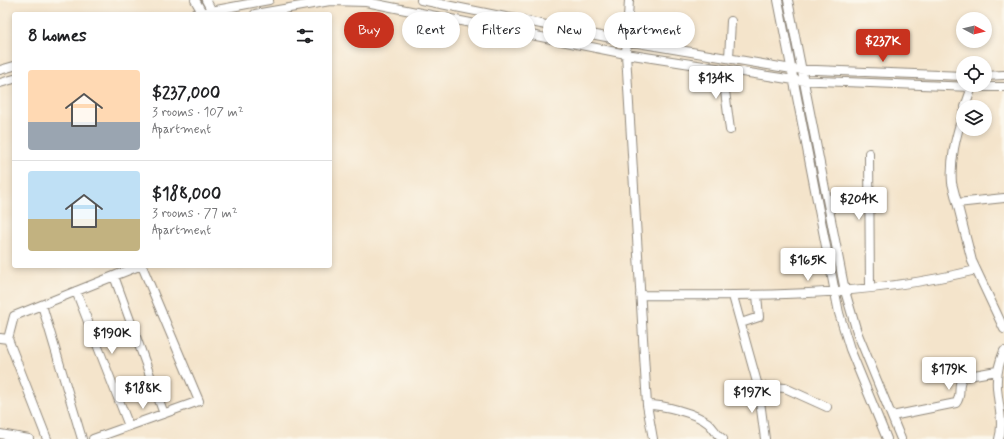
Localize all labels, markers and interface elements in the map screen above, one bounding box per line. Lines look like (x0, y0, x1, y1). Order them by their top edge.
chip: Buy (344, 12, 394, 48)
chip: Rent (402, 12, 460, 48)
chip: Filters (468, 12, 535, 48)
chip: New (543, 12, 596, 48)
chip: Apartment (604, 12, 695, 48)
north arrow (956, 12, 992, 48)
map controls (956, 12, 992, 136)
text: 8 homes (28, 25, 87, 47)
icon: filters (294, 25, 316, 47)
pin: $237K (855, 29, 911, 63)
text: $237K (865, 33, 901, 50)
button: locate (956, 56, 992, 92)
pin: $134K (688, 66, 744, 100)
text: $134K (698, 70, 734, 87)
text: $237,000 (152, 82, 220, 104)
icon: home (60, 86, 108, 134)
button: layers (956, 100, 992, 136)
text: 3 rooms · 107 m² (152, 104, 244, 121)
text: Apartment (152, 121, 211, 138)
text: $188,000 (152, 183, 221, 205)
icon: home (60, 187, 108, 235)
pin: $204K (831, 187, 887, 221)
text: $204K (840, 191, 878, 208)
text: 3 rooms · 77 m² (152, 205, 238, 222)
text: Apartment (152, 222, 211, 239)
pin: $165K (780, 248, 836, 282)
text: $165K (789, 252, 827, 269)
pin: $190K (84, 321, 140, 355)
text: $190K (93, 325, 131, 342)
pin: $179K (921, 357, 977, 391)
text: $179K (931, 361, 967, 378)
pin: $188K (115, 376, 171, 410)
text: $188K (125, 380, 161, 397)
pin: $197K (724, 380, 780, 414)
text: $197K (733, 384, 771, 401)

